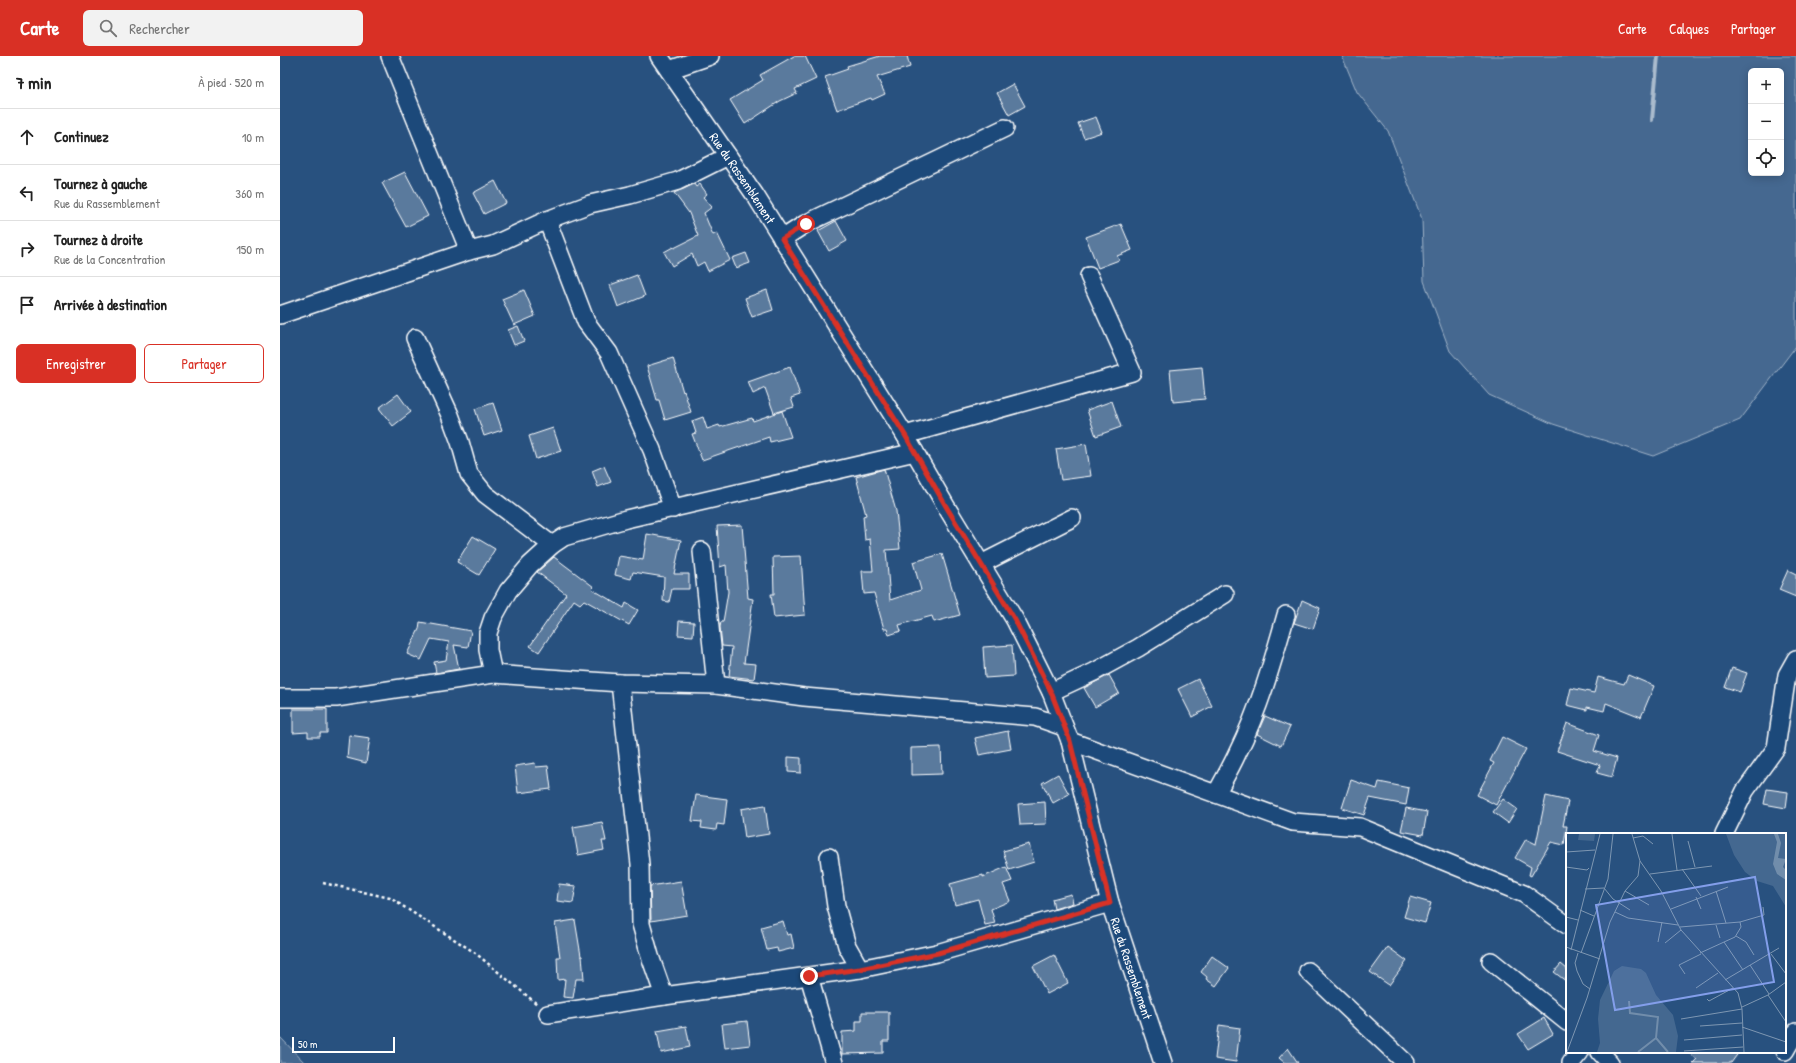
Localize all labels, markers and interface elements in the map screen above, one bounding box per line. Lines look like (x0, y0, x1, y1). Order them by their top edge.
search box (83, 10, 363, 46)
text: Carte (20, 15, 59, 41)
icon: search (97, 17, 119, 39)
text: Rechercher (129, 18, 190, 39)
text: Carte (1618, 19, 1647, 38)
text: Calques (1669, 19, 1709, 38)
text: Partager (1731, 19, 1776, 38)
map controls (1748, 68, 1784, 176)
button: + (1748, 68, 1784, 104)
text: 7 min (16, 71, 51, 94)
text: À pied · 520 m (198, 73, 264, 91)
button: − (1748, 104, 1784, 140)
icon: ahead (16, 126, 38, 148)
text: Continuez (54, 126, 109, 147)
text: 10 m (242, 128, 264, 146)
street label: Rue du Rassemblement (706, 129, 780, 227)
button: locate (1748, 140, 1784, 176)
text: Tournez à gauche (54, 173, 147, 194)
icon: left (16, 182, 38, 204)
text: 360 m (235, 184, 264, 202)
text: Rue du Rassemblement (54, 194, 160, 212)
route start (797, 215, 815, 233)
text: Tournez à droite (54, 229, 143, 250)
icon: right (16, 238, 38, 260)
text: 150 m (236, 240, 264, 258)
text: Rue de la Concentration (54, 250, 165, 268)
icon: arrive (16, 294, 38, 316)
text: Arrivée à destination (54, 294, 167, 315)
button: Enregistrer (16, 344, 136, 383)
button: Partager (144, 344, 264, 383)
inset map (1566, 833, 1786, 1053)
street label: Rue du Rassemblement (1106, 915, 1157, 1022)
route end (800, 967, 818, 985)
scale bar (292, 1035, 395, 1054)
text: 50 m (298, 1037, 318, 1051)

